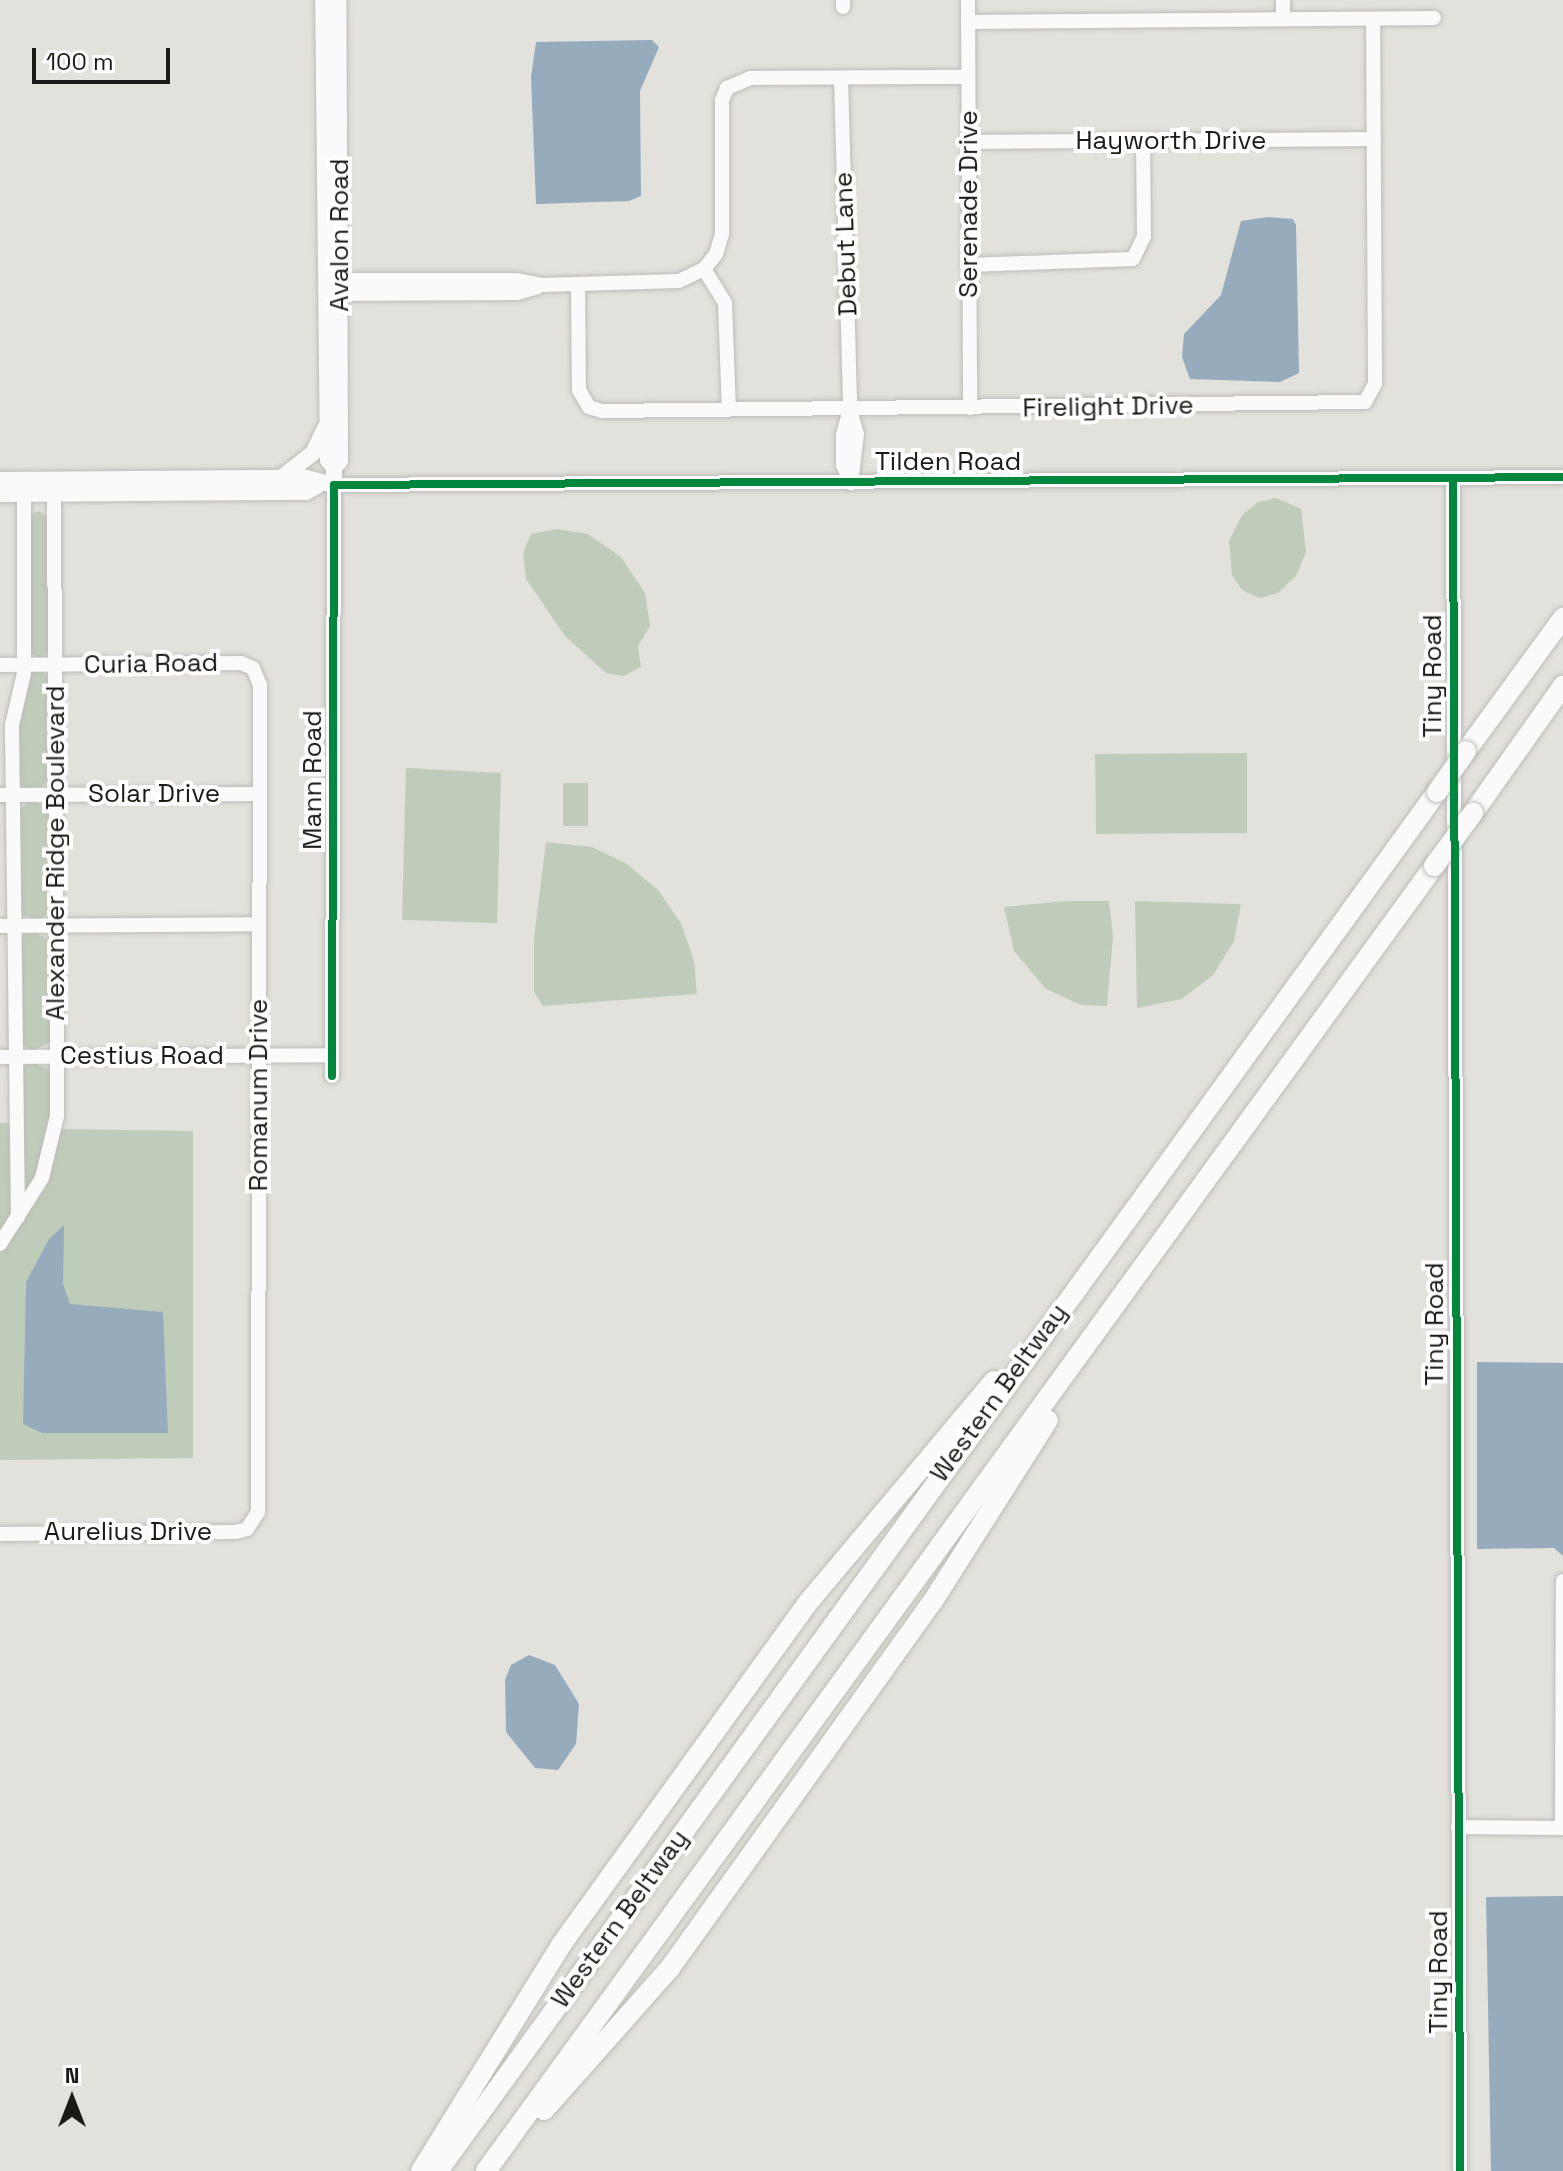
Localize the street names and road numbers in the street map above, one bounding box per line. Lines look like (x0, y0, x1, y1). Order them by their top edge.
street label: Serenade Drive (953, 110, 985, 298)
street label: Hayworth Drive (1076, 125, 1266, 157)
street label: Avalon Road (324, 158, 356, 312)
street label: Debut Lane (828, 171, 864, 317)
street label: Firelight Drive (1022, 390, 1194, 424)
street label: Tilden Road (875, 446, 1021, 478)
street label: Tiny Road (1417, 614, 1449, 738)
street label: Curia Road (84, 647, 218, 681)
street label: Alexander Ridge Boulevard (40, 685, 72, 1021)
street label: Mann Road (297, 710, 329, 850)
street label: Solar Drive (88, 778, 220, 810)
street label: Romanum Drive (243, 999, 275, 1191)
street label: Cestius Road (60, 1040, 224, 1072)
street label: Tiny Road (1419, 1262, 1451, 1386)
street label: Western Beltway (924, 1298, 1074, 1488)
street label: Aurelius Drive (44, 1516, 212, 1548)
street label: Western Beltway (545, 1824, 695, 2014)
street label: Tiny Road (1423, 1910, 1455, 2034)

